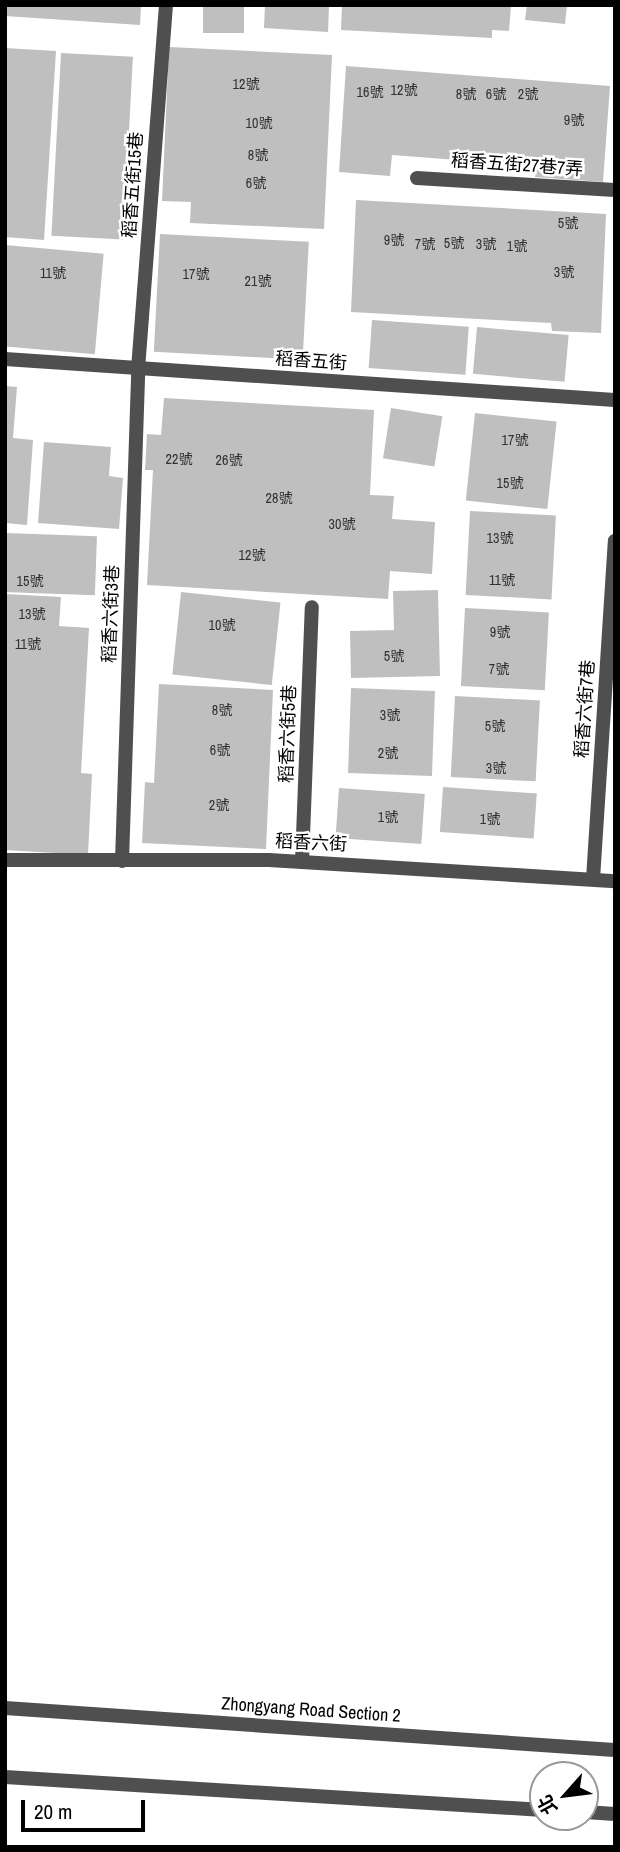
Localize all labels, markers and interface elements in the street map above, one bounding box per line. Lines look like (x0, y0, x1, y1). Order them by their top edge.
house number: 12號 (233, 76, 259, 92)
house number: 12號 (391, 82, 417, 98)
house number: 16號 (357, 84, 383, 100)
house number: 8號 (456, 86, 476, 102)
house number: 6號 (486, 86, 506, 102)
house number: 2號 (518, 86, 538, 102)
house number: 9號 (564, 112, 584, 128)
house number: 10號 (246, 115, 272, 131)
street label: 稻香五街15巷 (119, 131, 147, 239)
house number: 8號 (248, 147, 268, 163)
street label: 稻香五街27巷7弄 (450, 150, 584, 180)
house number: 6號 (246, 175, 266, 191)
house number: 5號 (558, 215, 578, 231)
house number: 9號 (384, 232, 404, 248)
house number: 5號 (444, 235, 464, 251)
house number: 7號 (415, 236, 435, 252)
house number: 3號 (476, 236, 496, 252)
house number: 1號 (507, 238, 527, 254)
house number: 3號 (554, 264, 574, 280)
house number: 11號 (40, 265, 66, 281)
house number: 17號 (183, 266, 209, 282)
house number: 21號 (245, 273, 271, 289)
street label: 稻香五街 (274, 348, 348, 374)
house number: 17號 (502, 432, 528, 448)
house number: 22號 (166, 451, 192, 467)
house number: 26號 (216, 452, 242, 468)
house number: 15號 (497, 475, 523, 491)
house number: 28號 (266, 490, 292, 506)
house number: 30號 (329, 516, 355, 532)
house number: 13號 (487, 530, 513, 546)
house number: 12號 (239, 547, 265, 563)
street label: 稻香六街3巷 (98, 565, 124, 663)
house number: 11號 (489, 572, 515, 588)
house number: 15號 (17, 573, 43, 589)
house number: 13號 (19, 606, 45, 622)
house number: 10號 (209, 617, 235, 633)
house number: 9號 (490, 624, 510, 640)
house number: 11號 (15, 636, 41, 652)
house number: 5號 (384, 648, 404, 664)
street label: 稻香六街7巷 (571, 659, 599, 759)
house number: 7號 (489, 661, 509, 677)
street label: 稻香六街5巷 (275, 685, 301, 783)
house number: 8號 (212, 702, 232, 718)
house number: 3號 (380, 707, 400, 723)
house number: 5號 (485, 718, 505, 734)
house number: 6號 (210, 742, 230, 758)
house number: 2號 (378, 745, 398, 761)
house number: 3號 (486, 760, 506, 776)
house number: 2號 (209, 797, 229, 813)
house number: 1號 (378, 809, 398, 825)
house number: 1號 (480, 811, 500, 827)
street label: 稻香六街 (274, 830, 348, 856)
street label: Zhongyang Road Section 2 (221, 1693, 401, 1727)
north arrow (529, 1761, 599, 1831)
scale bar (24, 1786, 149, 1830)
text: 北 (531, 1790, 563, 1819)
text: 20 m (34, 1797, 72, 1826)

